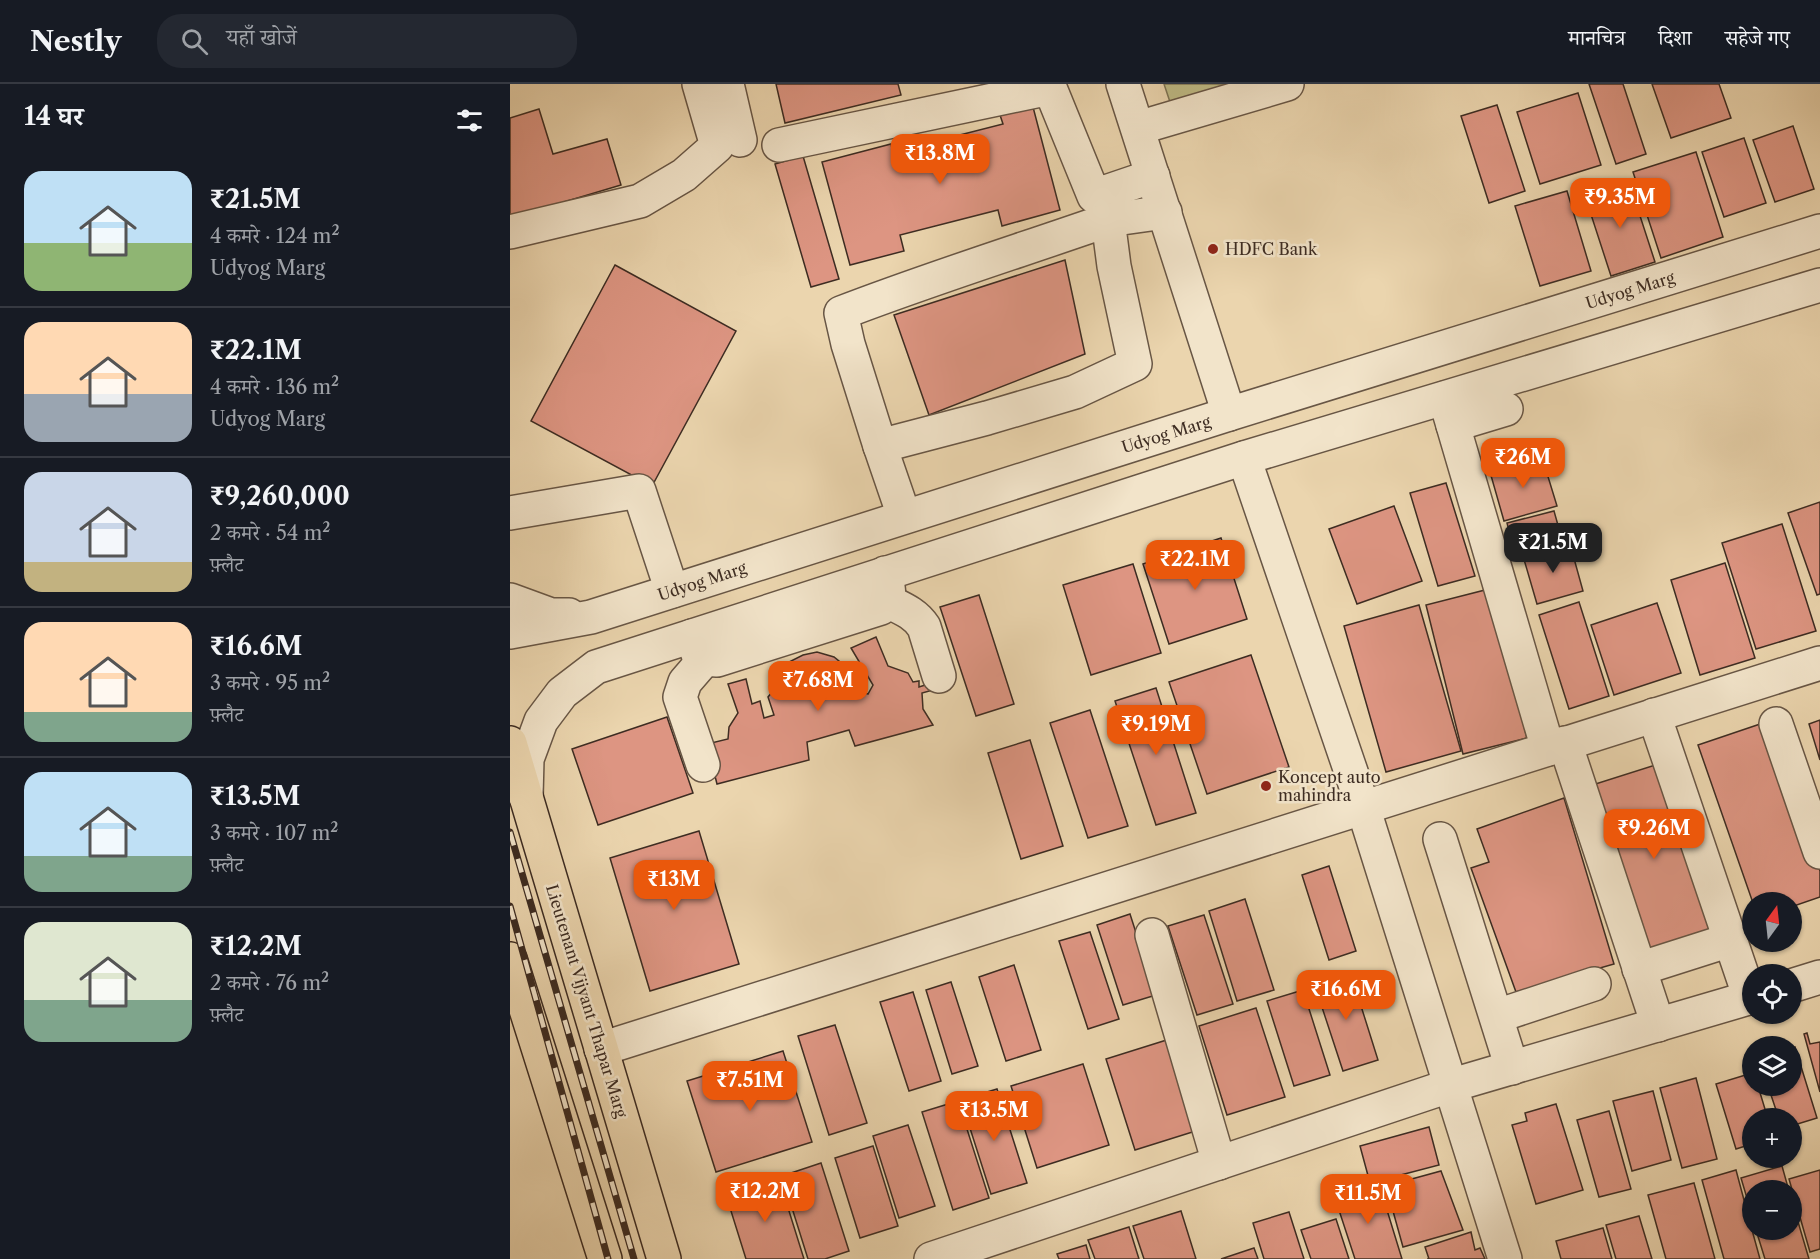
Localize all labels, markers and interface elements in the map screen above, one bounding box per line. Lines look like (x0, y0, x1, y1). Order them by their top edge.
search box (157, 14, 577, 68)
text: Nestly (30, 24, 121, 58)
text: यहाँ खोजें (226, 24, 297, 51)
icon: search (178, 25, 211, 58)
text: मानचित्र (1568, 25, 1625, 50)
text: दिशा (1658, 25, 1692, 50)
text: सहेजे गए (1725, 25, 1790, 50)
text: 14 घर (24, 100, 83, 132)
icon: filters (453, 104, 486, 137)
pin: ₹13.8M (891, 134, 989, 185)
text: ₹13.8M (905, 141, 975, 165)
pin: ₹9.35M (1571, 178, 1669, 229)
text: ₹21.5M (210, 183, 301, 215)
text: ₹9.35M (1584, 185, 1656, 209)
icon: home (72, 195, 144, 267)
text: 4 कमरे · 124 m² (210, 224, 340, 248)
place label: HDFC Bank (1225, 239, 1318, 259)
marker: HDFC Bank (1206, 242, 1220, 256)
text: Udyog Marg (210, 256, 325, 280)
street label: Udyog Marg (1583, 267, 1677, 313)
text: ₹22.1M (210, 334, 302, 366)
icon: home (72, 346, 144, 418)
text: 4 कमरे · 136 m² (210, 375, 339, 399)
text: Udyog Marg (210, 407, 325, 431)
street label: Udyog Marg (1119, 411, 1213, 457)
pin: ₹26M (1487, 438, 1559, 489)
text: ₹26M (1495, 445, 1551, 469)
text: ₹9,260,000 (210, 480, 350, 512)
icon: home (72, 496, 144, 568)
text: 2 कमरे · 54 m² (210, 521, 330, 545)
pin: ₹21.5M (1504, 523, 1602, 574)
text: ₹21.5M (1518, 530, 1588, 554)
pin: ₹22.1M (1146, 540, 1244, 591)
text: ₹22.1M (1160, 547, 1230, 571)
text: फ़्लैट (210, 553, 243, 577)
street label: Udyog Marg (655, 557, 749, 605)
text: ₹16.6M (210, 630, 302, 662)
icon: home (72, 646, 144, 718)
pin: ₹7.68M (769, 661, 867, 712)
text: ₹7.68M (782, 668, 854, 692)
text: 3 कमरे · 95 m² (210, 671, 330, 695)
text: फ़्लैट (210, 703, 243, 727)
pin: ₹9.19M (1107, 705, 1205, 756)
text: ₹9.19M (1121, 712, 1191, 736)
place label: Koncept auto mahindra (1278, 767, 1381, 805)
marker: Koncept auto mahindra (1259, 779, 1273, 793)
text: ₹13.5M (210, 780, 300, 812)
icon: home (72, 796, 144, 868)
pin: ₹9.26M (1605, 809, 1703, 860)
text: ₹9.26M (1618, 816, 1690, 840)
text: 3 कमरे · 107 m² (210, 821, 339, 845)
text: फ़्लैट (210, 853, 243, 877)
pin: ₹13M (638, 860, 710, 911)
text: ₹13M (648, 867, 700, 891)
street label: Lieutenant Vijyant Thapar Marg (542, 882, 632, 1121)
north arrow (1742, 892, 1802, 952)
map controls (1742, 892, 1802, 1240)
text: ₹12.2M (210, 930, 302, 962)
icon: home (72, 946, 144, 1018)
button: locate (1742, 964, 1802, 1024)
pin: ₹16.6M (1297, 970, 1395, 1021)
text: 2 कमरे · 76 m² (210, 971, 329, 995)
text: ₹16.6M (1311, 977, 1381, 1001)
text: फ़्लैट (210, 1003, 243, 1027)
button: layers (1742, 1036, 1802, 1096)
pin: ₹7.51M (701, 1061, 799, 1112)
text: ₹7.51M (716, 1068, 784, 1092)
pin: ₹13.5M (945, 1091, 1043, 1142)
text: ₹13.5M (959, 1098, 1029, 1122)
button: + (1742, 1108, 1802, 1168)
pin: ₹12.2M (716, 1172, 814, 1223)
pin: ₹11.5M (1319, 1174, 1417, 1225)
text: ₹12.2M (730, 1179, 800, 1203)
button: − (1742, 1180, 1802, 1240)
text: ₹11.5M (1334, 1181, 1402, 1205)

